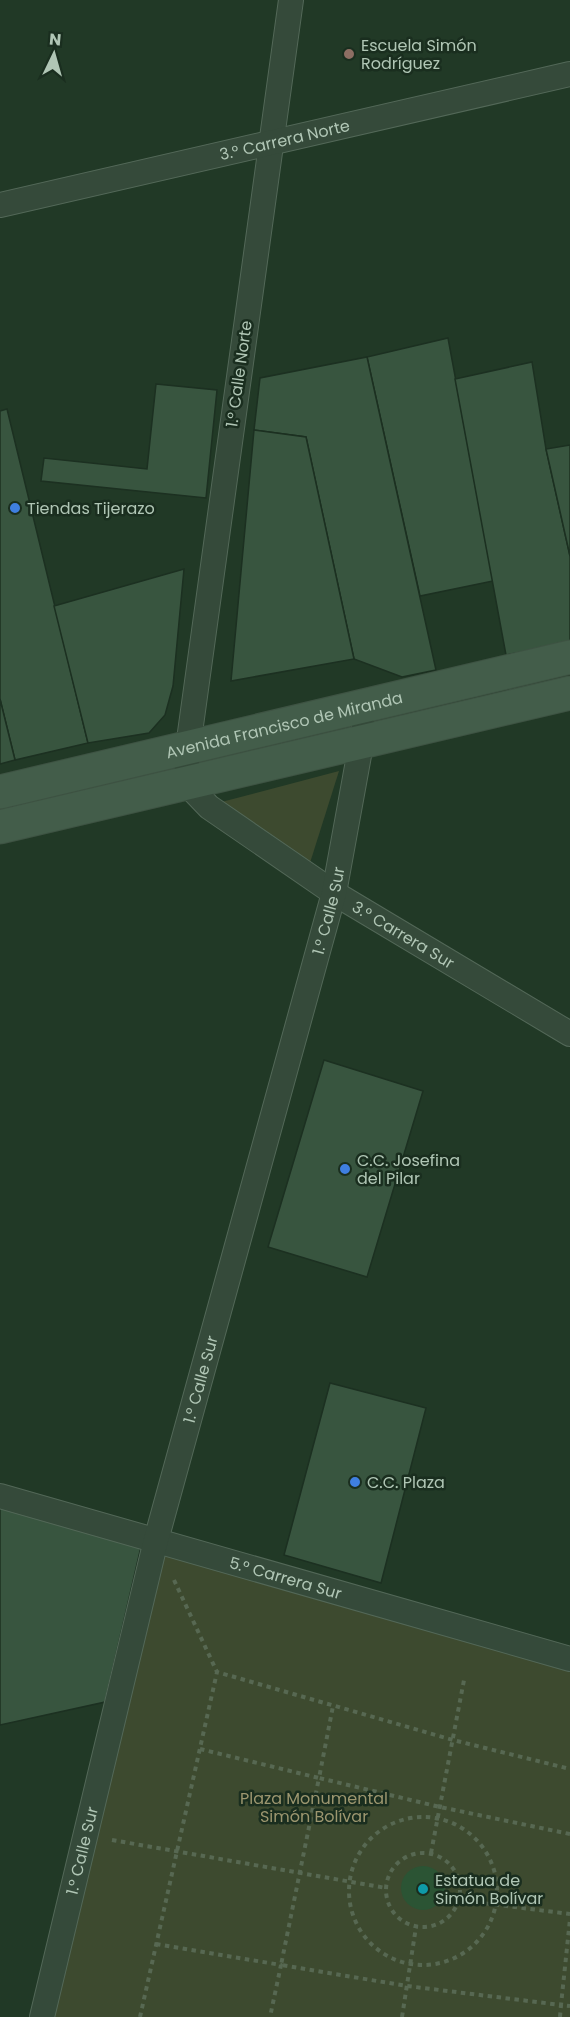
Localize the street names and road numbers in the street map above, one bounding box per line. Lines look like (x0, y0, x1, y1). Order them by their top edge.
street label: 3.° Carrera Norte (217, 113, 352, 166)
street label: 1.° Calle Norte (220, 319, 258, 429)
street label: Avenida Francisco de Miranda (163, 686, 405, 764)
street label: 1.° Calle Sur (306, 865, 350, 957)
street label: 3.° Carrera Sur (348, 895, 459, 974)
street label: 1.° Calle Sur (177, 1333, 223, 1426)
street label: 5.° Carrera Sur (227, 1551, 345, 1605)
street label: 1.° Calle Sur (60, 1804, 103, 1897)

